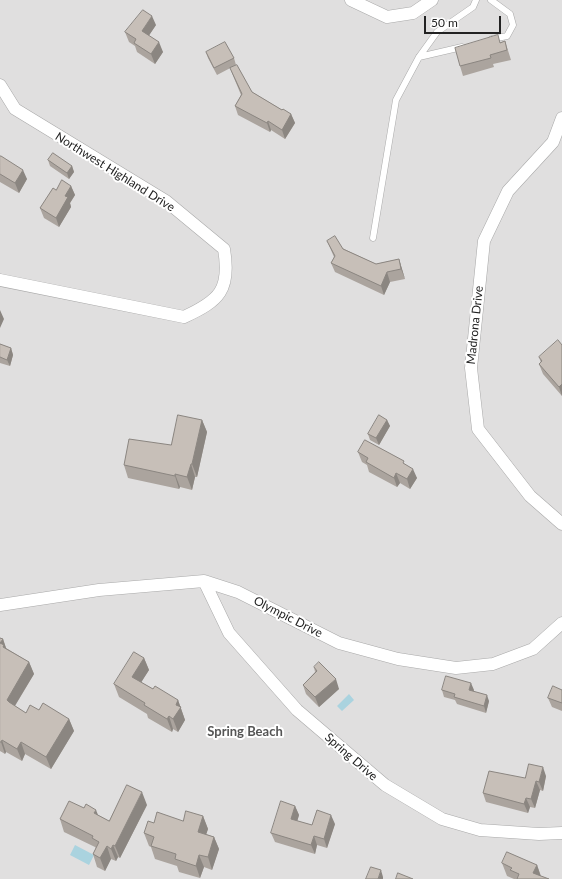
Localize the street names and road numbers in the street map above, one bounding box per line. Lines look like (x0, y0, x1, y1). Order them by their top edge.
street label: Northwest Highland Drive (53, 129, 177, 215)
street label: Madrona Drive (464, 285, 486, 365)
street label: Olympic Drive (251, 593, 325, 641)
street label: Spring Drive (322, 730, 380, 784)

